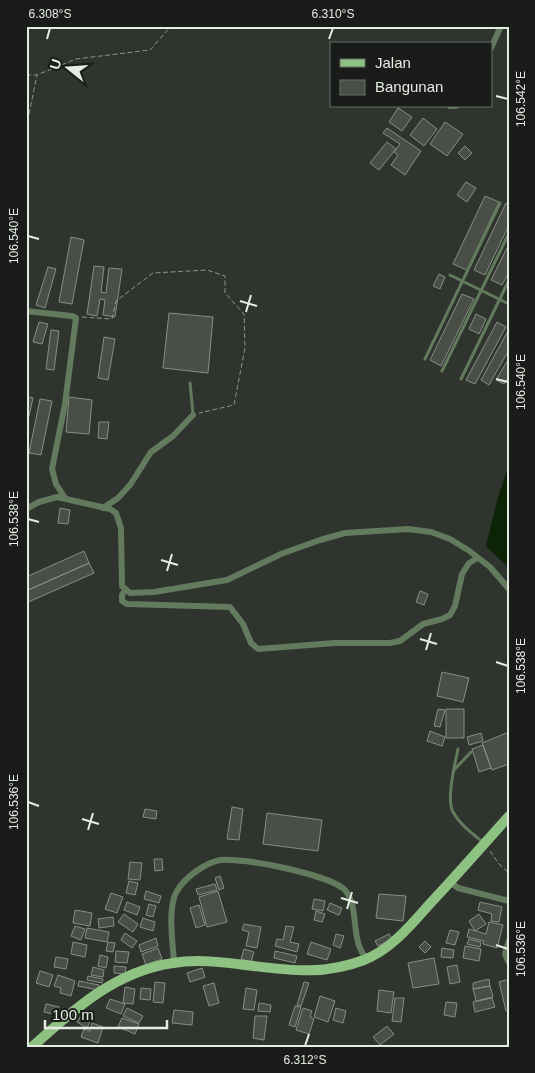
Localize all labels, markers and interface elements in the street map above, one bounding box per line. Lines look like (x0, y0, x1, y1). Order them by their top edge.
text: 6.308°S (29, 7, 71, 21)
text: 6.310°S (312, 7, 354, 21)
north arrow (42, 42, 92, 92)
legend (330, 42, 492, 108)
text: Jalan (375, 54, 411, 71)
text: U (46, 57, 65, 71)
text: 106.542°E (514, 71, 528, 127)
text: Bangunan (375, 78, 443, 95)
text: 106.540°E (7, 208, 21, 264)
text: 106.540°E (514, 354, 528, 410)
text: 106.538°E (7, 491, 21, 547)
text: 106.538°E (514, 638, 528, 694)
text: 106.536°E (7, 774, 21, 830)
text: 106.536°E (514, 921, 528, 977)
scale bar (45, 998, 168, 1030)
text: 100 m (52, 1006, 94, 1023)
text: 6.312°S (284, 1053, 326, 1067)

